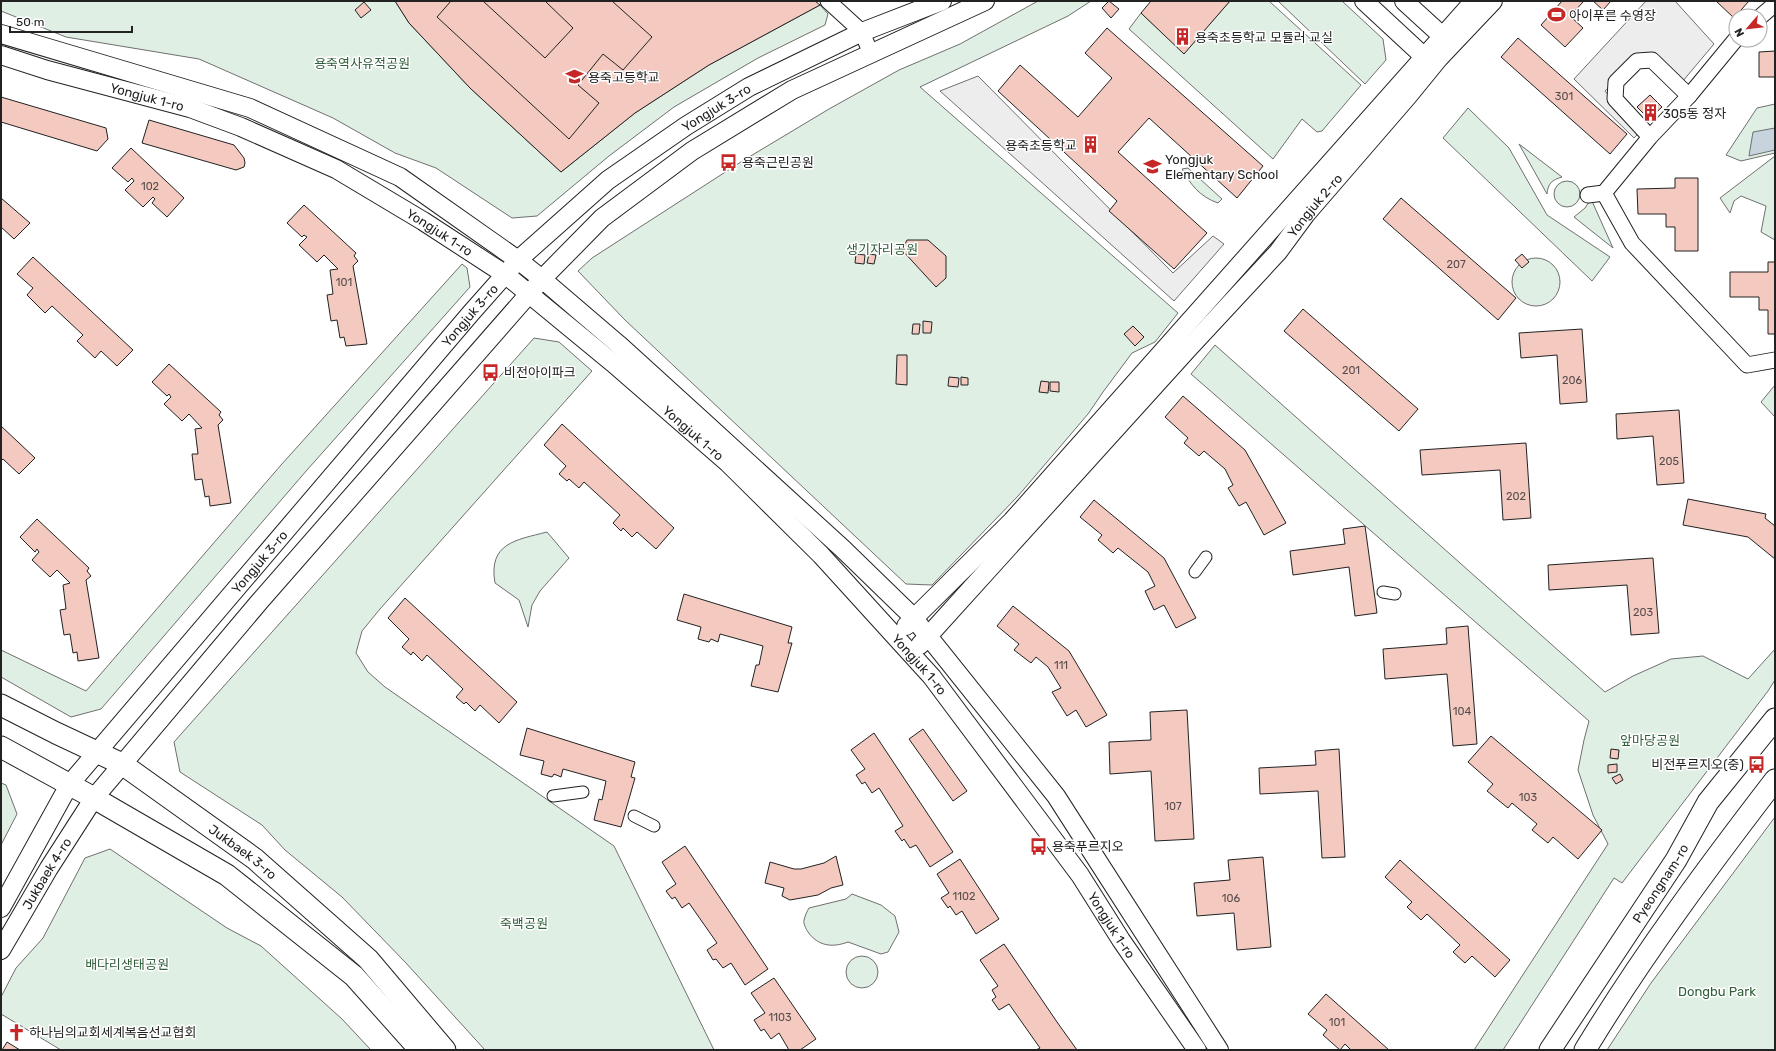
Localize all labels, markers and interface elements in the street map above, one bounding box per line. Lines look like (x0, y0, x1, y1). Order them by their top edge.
sports icon: 아이푸른 수영장 (1546, 5, 1566, 25)
scale bar (10, 8, 132, 34)
place label: 아이푸른 수영장 (1569, 8, 1656, 23)
north arrow (1728, 8, 1768, 48)
text: 50 m (16, 15, 44, 29)
text: N (1732, 26, 1747, 39)
building icon: 용죽초등학교 모듈러 교실 (1172, 27, 1192, 47)
place label: 용죽초등학교 모듈러 교실 (1195, 30, 1333, 45)
park label: 용죽역사유적공원 (314, 56, 410, 71)
school or university icon: 용죽고등학교 (565, 67, 585, 87)
place label: 용죽고등학교 (588, 70, 660, 85)
street label: Yongjuk 1-ro (109, 80, 185, 114)
street label: Yongjuk 3-ro (679, 81, 753, 135)
house number: 301 (1555, 90, 1573, 103)
building icon: 305동 정자 (1640, 103, 1660, 123)
place label: 305동 정자 (1663, 106, 1726, 121)
building icon: 용죽초등학교 (1080, 135, 1100, 155)
place label: 용죽초등학교 (1005, 138, 1077, 153)
bus stop icon: 용죽근린공원 (719, 152, 739, 172)
place label: Yongjuk Elementary School (1165, 152, 1278, 182)
place label: 용죽근린공원 (742, 155, 814, 170)
school or university icon: Yongjuk Elementary School (1142, 156, 1162, 176)
street label: Yongjuk 2-ro (1285, 171, 1345, 240)
house number: 102 (141, 180, 159, 193)
street label: Yongjuk 1-ro (404, 206, 475, 259)
park label: 생기자리공원 (846, 242, 918, 257)
house number: 207 (1446, 258, 1466, 271)
house number: 101 (336, 276, 352, 289)
street label: Yongjuk 3-ro (439, 281, 501, 350)
bus stop icon: 비전아이파크 (481, 362, 501, 382)
house number: 201 (1342, 364, 1360, 377)
place label: 비전아이파크 (504, 365, 576, 380)
house number: 206 (1562, 374, 1582, 387)
street label: Yongjuk 1-ro (660, 403, 726, 464)
house number: 205 (1659, 455, 1679, 468)
house number: 202 (1506, 490, 1526, 503)
street label: Yongjuk 3-ro (229, 527, 291, 596)
house number: 203 (1633, 606, 1653, 619)
street label: Yongjuk 1-ro (889, 631, 950, 698)
house number: 111 (1054, 659, 1068, 672)
house number: 104 (1453, 705, 1471, 718)
park label: 앞마당공원 (1620, 733, 1680, 748)
bus stop icon: 비전푸르지오(중) (1747, 754, 1767, 774)
place label: 비전푸르지오(중) (1651, 757, 1744, 772)
house number: 103 (1519, 791, 1538, 804)
house number: 107 (1164, 800, 1182, 813)
street label: Jukbaek 3-ro (206, 822, 279, 883)
street label: Jukbaek 4-ro (19, 835, 74, 912)
bus stop icon: 용죽푸르지오 (1029, 836, 1049, 856)
place label: 용죽푸르지오 (1052, 839, 1124, 854)
street label: Pyeongnam-ro (1630, 841, 1691, 926)
street label: Yongjuk 1-ro (1085, 889, 1138, 961)
house number: 1102 (953, 890, 975, 903)
house number: 106 (1222, 892, 1241, 905)
park label: 죽백공원 (500, 916, 548, 931)
park label: 배다리생태공원 (85, 957, 169, 972)
park label: Dongbu Park (1678, 984, 1756, 1000)
house number: 1103 (768, 1011, 792, 1024)
house number: 101 (1329, 1016, 1345, 1029)
church icon: 하나님의교회세계복음선교협회 (6, 1022, 26, 1042)
place label: 하나님의교회세계복음선교협회 (29, 1025, 196, 1040)

